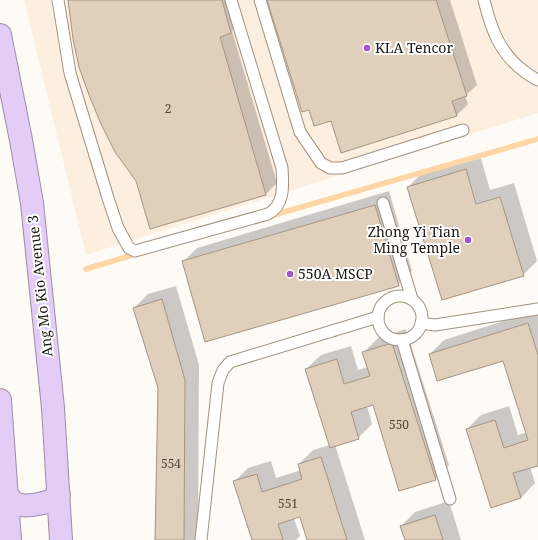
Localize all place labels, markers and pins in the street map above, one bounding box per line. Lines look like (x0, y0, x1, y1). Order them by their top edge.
place label: KLA Tencor (375, 38, 453, 57)
marker: KLA Tencor (362, 43, 372, 53)
place label: Zhong Yi Tian Ming Temple (368, 222, 460, 257)
marker: Zhong Yi Tian Ming Temple (463, 235, 473, 245)
place label: 550A MSCP (298, 264, 373, 283)
marker: 550A MSCP (285, 269, 295, 279)

